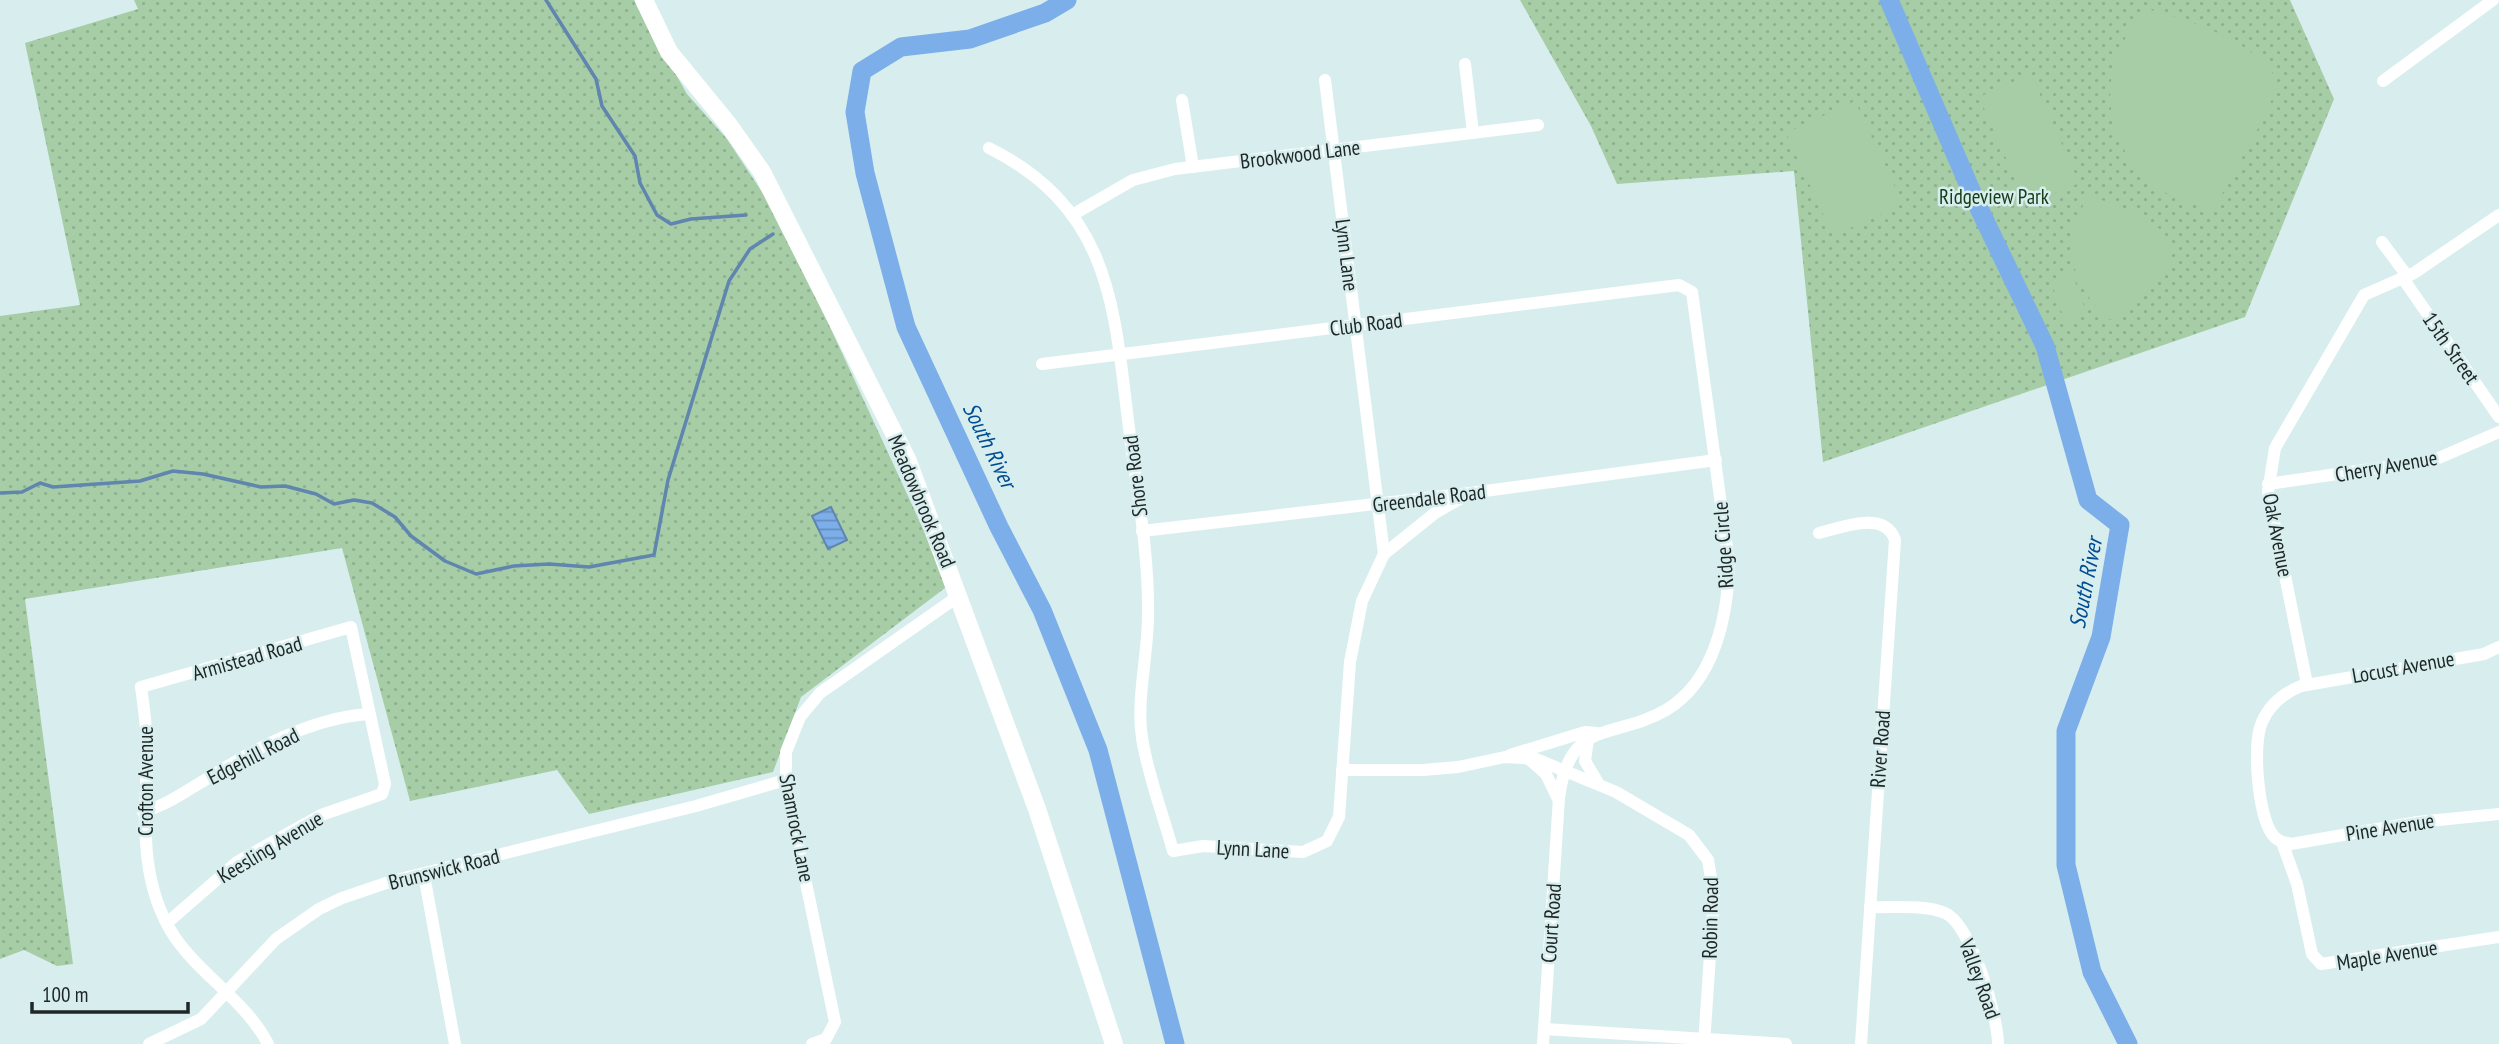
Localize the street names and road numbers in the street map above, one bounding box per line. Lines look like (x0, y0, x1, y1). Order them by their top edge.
street label: Brookwood Lane (1239, 133, 1361, 175)
street label: Lynn Lane (1329, 217, 1365, 293)
street label: Club Road (1328, 306, 1404, 342)
street label: 15th Street (2416, 307, 2486, 389)
street label: Meadowbrook Road (882, 430, 962, 572)
street label: Shore Road (1117, 434, 1153, 518)
street label: Cherry Avenue (2333, 444, 2439, 488)
street label: Greendale Road (1371, 478, 1487, 518)
street label: Oak Avenue (2257, 491, 2299, 579)
street label: Ridge Circle (1707, 501, 1739, 589)
street label: Armistead Road (189, 629, 305, 687)
street label: Locust Avenue (2350, 645, 2456, 689)
street label: River Road (1864, 709, 1896, 789)
street label: Edgehill Road (202, 721, 304, 791)
street label: Crofton Avenue (132, 726, 159, 836)
street label: Shamrock Lane (773, 772, 821, 884)
street label: Keesling Avenue (212, 805, 328, 889)
street label: Pine Avenue (2344, 807, 2436, 847)
street label: Lynn Lane (1216, 834, 1290, 864)
street label: Brunswick Road (386, 842, 502, 896)
street label: Robin Road (1696, 877, 1724, 959)
street label: Court Road (1535, 882, 1567, 964)
street label: Valley Road (1953, 934, 2007, 1023)
street label: Maple Avenue (2335, 934, 2439, 976)

